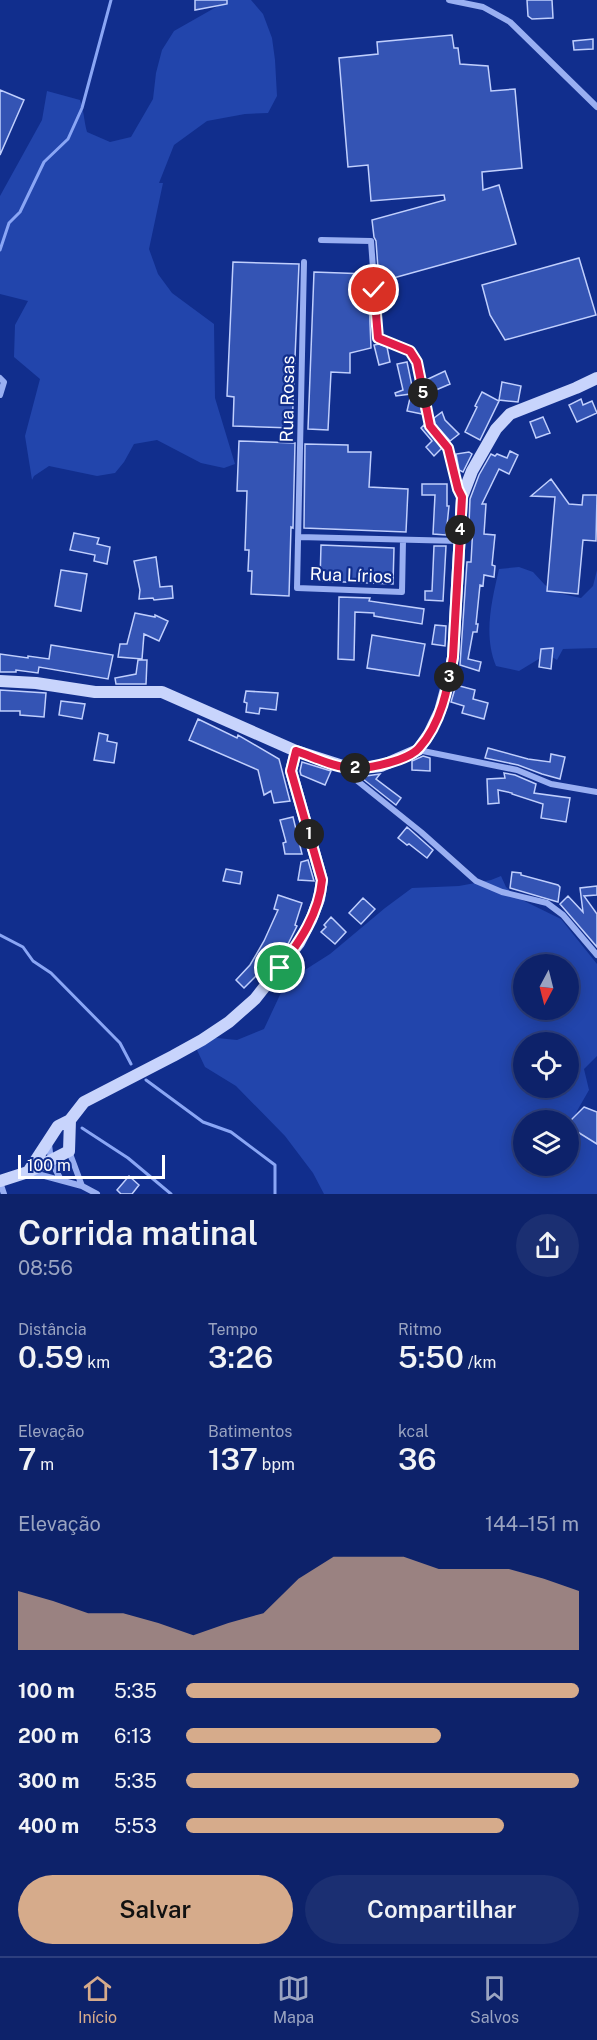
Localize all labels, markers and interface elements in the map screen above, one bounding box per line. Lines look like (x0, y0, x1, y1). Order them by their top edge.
pin (348, 264, 399, 315)
icon: check (357, 273, 390, 306)
street label: Rua Rosas (276, 355, 298, 443)
pin: 5 (408, 378, 438, 408)
text: 5 (418, 383, 428, 402)
pin: 4 (445, 515, 475, 545)
text: 4 (455, 520, 465, 539)
street label: Rua Lírios (309, 563, 393, 587)
pin: 3 (434, 662, 464, 692)
text: 3 (444, 667, 454, 686)
pin: 2 (340, 753, 370, 783)
text: 2 (350, 758, 360, 777)
pin: 1 (294, 819, 324, 849)
text: 1 (306, 824, 312, 843)
pin (254, 942, 305, 993)
icon: arrive (263, 951, 296, 984)
north arrow (513, 954, 579, 1020)
map controls (513, 954, 579, 1176)
button: locate (513, 1032, 579, 1098)
button: layers (513, 1110, 579, 1176)
scale bar (18, 1152, 165, 1180)
text: 100 m (27, 1156, 71, 1175)
text: Corrida matinal (18, 1214, 258, 1252)
button: share (516, 1214, 579, 1277)
text: 08:56 (18, 1256, 73, 1280)
text: Distância (18, 1320, 87, 1339)
text: Tempo (208, 1320, 258, 1339)
text: Ritmo (398, 1320, 442, 1339)
text: 0.59 (18, 1339, 83, 1375)
text: 3:26 (208, 1339, 273, 1375)
text: 5:50 (398, 1339, 464, 1375)
text: km (83, 1353, 110, 1372)
text: /km (464, 1353, 496, 1372)
text: Elevação (18, 1422, 84, 1441)
text: Batimentos (208, 1422, 292, 1441)
text: kcal (398, 1422, 429, 1441)
text: 7 (18, 1441, 36, 1477)
text: 137 (208, 1441, 258, 1477)
text: 36 (398, 1441, 437, 1477)
text: m (36, 1455, 54, 1474)
text: bpm (258, 1455, 295, 1474)
text: Elevação (18, 1512, 101, 1536)
text: 144–151 m (485, 1512, 579, 1536)
text: 100 m (18, 1679, 75, 1703)
text: 5:35 (114, 1679, 157, 1703)
text: 200 m (18, 1724, 79, 1748)
text: 6:13 (114, 1724, 152, 1748)
text: 300 m (18, 1769, 79, 1793)
text: 5:35 (114, 1769, 157, 1793)
text: 400 m (18, 1814, 79, 1838)
text: 5:53 (114, 1814, 157, 1838)
button: Salvar (18, 1875, 293, 1944)
button: Compartilhar (305, 1875, 579, 1944)
tab: Início (78, 1972, 117, 2027)
tab: Mapa (273, 1972, 314, 2027)
tab: Salvos (470, 1972, 519, 2027)

